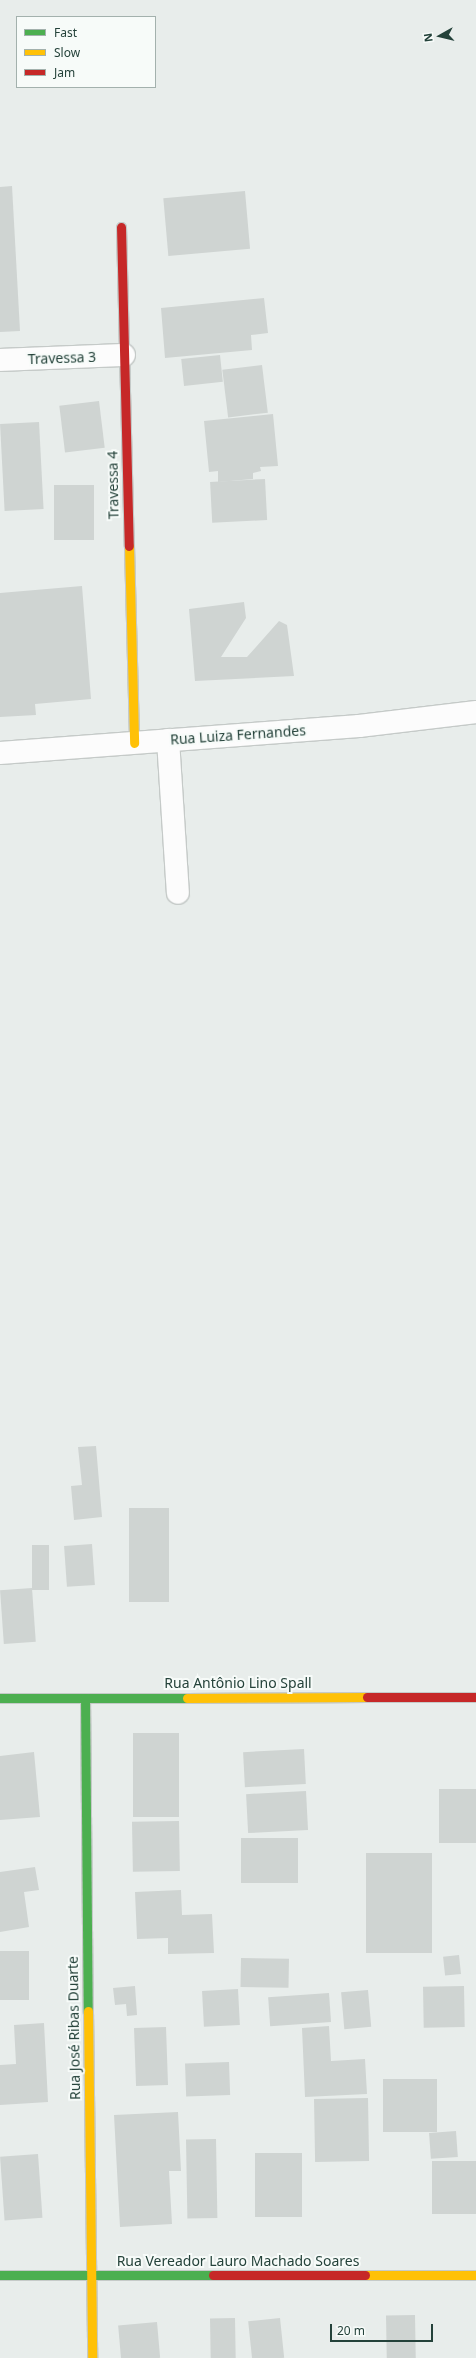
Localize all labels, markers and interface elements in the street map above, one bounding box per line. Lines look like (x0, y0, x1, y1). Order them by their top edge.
legend (16, 16, 156, 88)
north arrow (420, 16, 460, 56)
text: Fast (54, 24, 77, 41)
text: N (420, 32, 436, 43)
text: Slow (54, 44, 80, 61)
text: Jam (54, 64, 75, 81)
street label: Travessa 3 (28, 348, 96, 368)
street label: Travessa 4 (104, 451, 122, 519)
street label: Rua Luiza Fernandes (170, 722, 306, 748)
street label: Rua Antônio Lino Spall (164, 1675, 312, 1691)
street label: Rua José Ribas Duarte (64, 1956, 84, 2100)
street label: Rua Vereador Lauro Machado Soares (117, 2253, 359, 2269)
scale bar (332, 2316, 435, 2342)
text: 20 m (337, 2322, 365, 2339)

